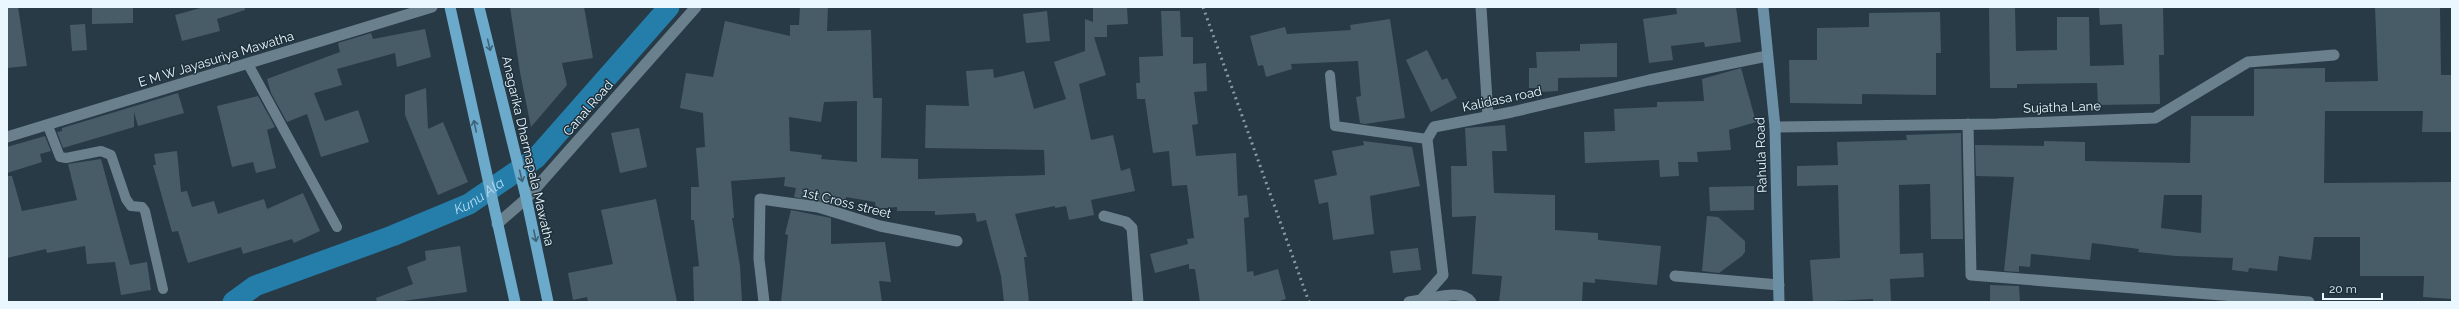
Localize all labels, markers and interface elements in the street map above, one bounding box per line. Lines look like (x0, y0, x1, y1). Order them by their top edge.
street label: E M W Jayasuriya Mawatha (136, 28, 296, 90)
one-way arrow (485, 38, 493, 51)
street label: Anagarika Dharmapala Mawatha (499, 55, 557, 247)
street label: Canal Road (560, 77, 616, 139)
street label: Kalidasa road (1461, 83, 1543, 115)
street label: Sujatha Lane (2023, 98, 2101, 116)
street label: Rahula Road (1752, 117, 1770, 193)
one-way arrow (471, 120, 479, 133)
one-way arrow (518, 169, 525, 182)
water label: Kunu Ala (452, 174, 507, 217)
street label: 1st Cross street (801, 185, 894, 221)
one-way arrow (531, 230, 539, 243)
scale bar (2323, 275, 2382, 301)
text: 20 m (2329, 282, 2357, 296)

